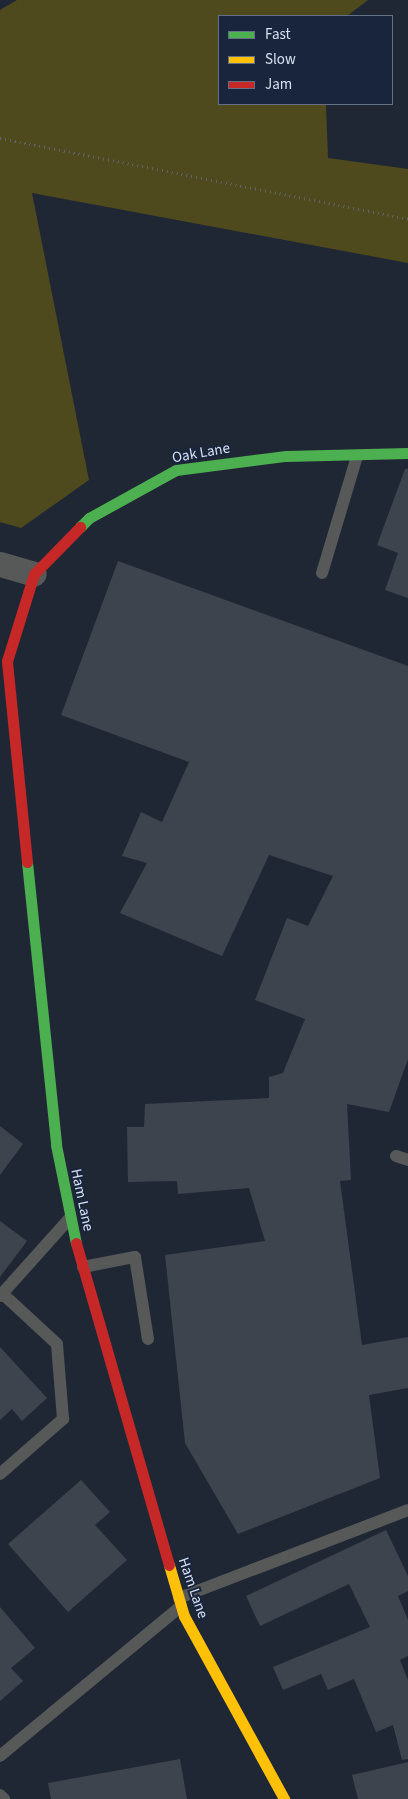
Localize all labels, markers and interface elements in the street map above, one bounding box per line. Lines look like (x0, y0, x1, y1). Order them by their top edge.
legend (218, 15, 393, 105)
text: Fast (265, 24, 291, 45)
text: Slow (265, 49, 296, 70)
text: Jam (265, 74, 292, 95)
street label: Oak Lane (171, 439, 231, 467)
street label: Ham Lane (67, 1167, 97, 1233)
street label: Ham Lane (174, 1555, 212, 1621)

